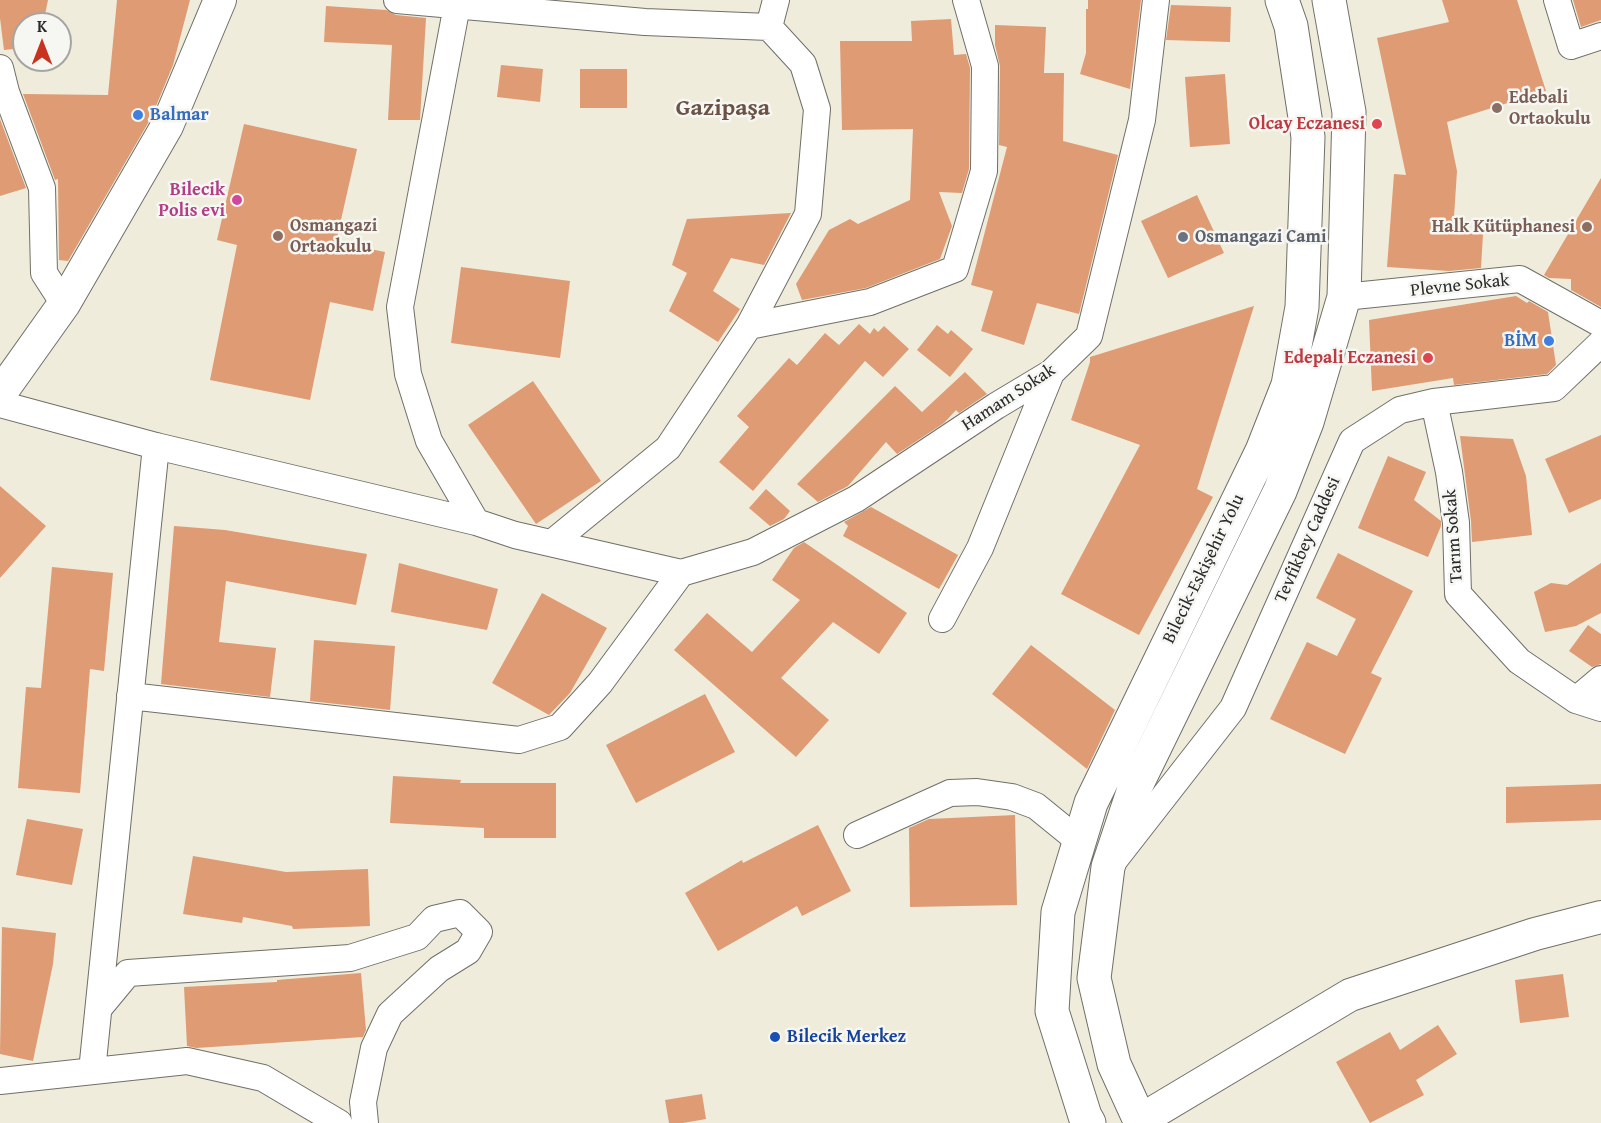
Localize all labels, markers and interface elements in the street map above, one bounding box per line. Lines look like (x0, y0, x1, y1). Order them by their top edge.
north arrow (12, 12, 72, 72)
text: K (37, 14, 47, 38)
place label: Edebali Ortaokulu (1509, 87, 1591, 130)
district label: Gazipaşa (676, 95, 770, 123)
marker: Edebali Ortaokulu (1490, 101, 1504, 115)
place label: Balmar (150, 104, 209, 126)
marker: Balmar (131, 108, 145, 122)
place label: Olcay Eczanesi (1249, 113, 1365, 135)
marker: Olcay Eczanesi (1370, 117, 1384, 131)
place label: Bilecik Polis evi (158, 179, 225, 222)
marker: Bilecik Polis evi (230, 193, 244, 207)
place label: Osmangazi Ortaokulu (290, 215, 377, 258)
place label: Halk Kütüphanesi (1432, 216, 1575, 238)
marker: Halk Kütüphanesi (1580, 220, 1594, 234)
place label: Osmangazi Cami (1195, 226, 1327, 248)
marker: Osmangazi Ortaokulu (271, 229, 285, 243)
marker: Osmangazi Cami (1176, 230, 1190, 244)
street label: Plevne Sokak (1409, 270, 1511, 302)
place label: BİM (1504, 330, 1537, 352)
marker: BİM (1542, 334, 1556, 348)
place label: Edepali Eczanesi (1284, 347, 1416, 369)
marker: Edepali Eczanesi (1421, 351, 1435, 365)
street label: Hamam Sokak (958, 360, 1060, 436)
street label: Tevfikbey Caddesi (1271, 474, 1345, 606)
street label: Tarım Sokak (1440, 488, 1468, 584)
street label: Bilecik-Eskişehir Yolu (1158, 491, 1250, 647)
place label: Bilecik Merkez (787, 1026, 906, 1048)
marker: Bilecik Merkez (768, 1030, 782, 1044)

